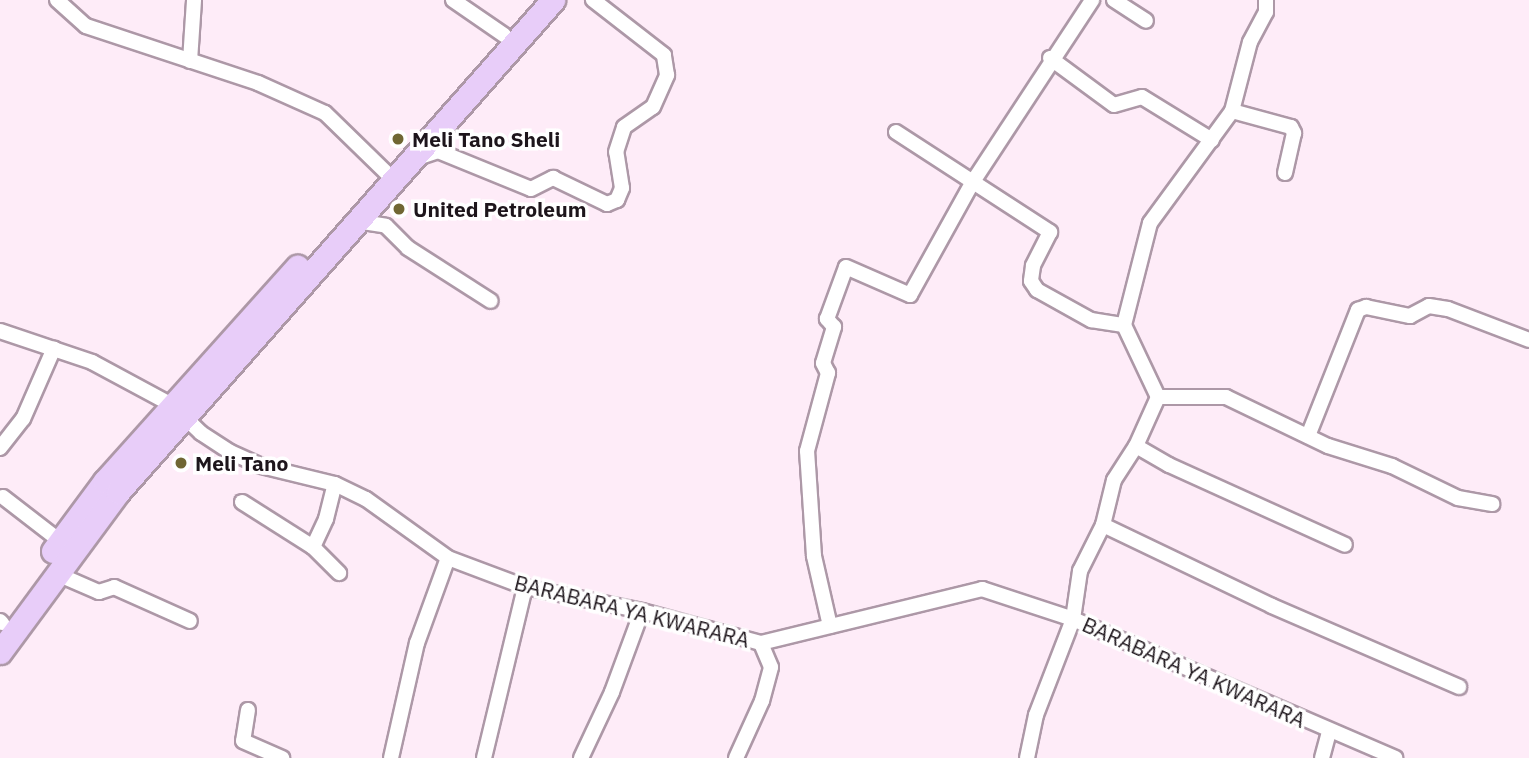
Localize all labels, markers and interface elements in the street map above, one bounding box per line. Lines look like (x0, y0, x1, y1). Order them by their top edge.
place label: Meli Tano Sheli (412, 126, 560, 152)
marker: Meli Tano Sheli (390, 131, 406, 147)
place label: United Petroleum (413, 196, 586, 222)
marker: United Petroleum (391, 201, 407, 217)
place label: Meli Tano (195, 450, 288, 476)
marker: Meli Tano (173, 455, 189, 471)
street label: BARABARA YA KWARARA (512, 570, 752, 652)
street label: BARABARA YA KWARARA (1079, 611, 1309, 733)

